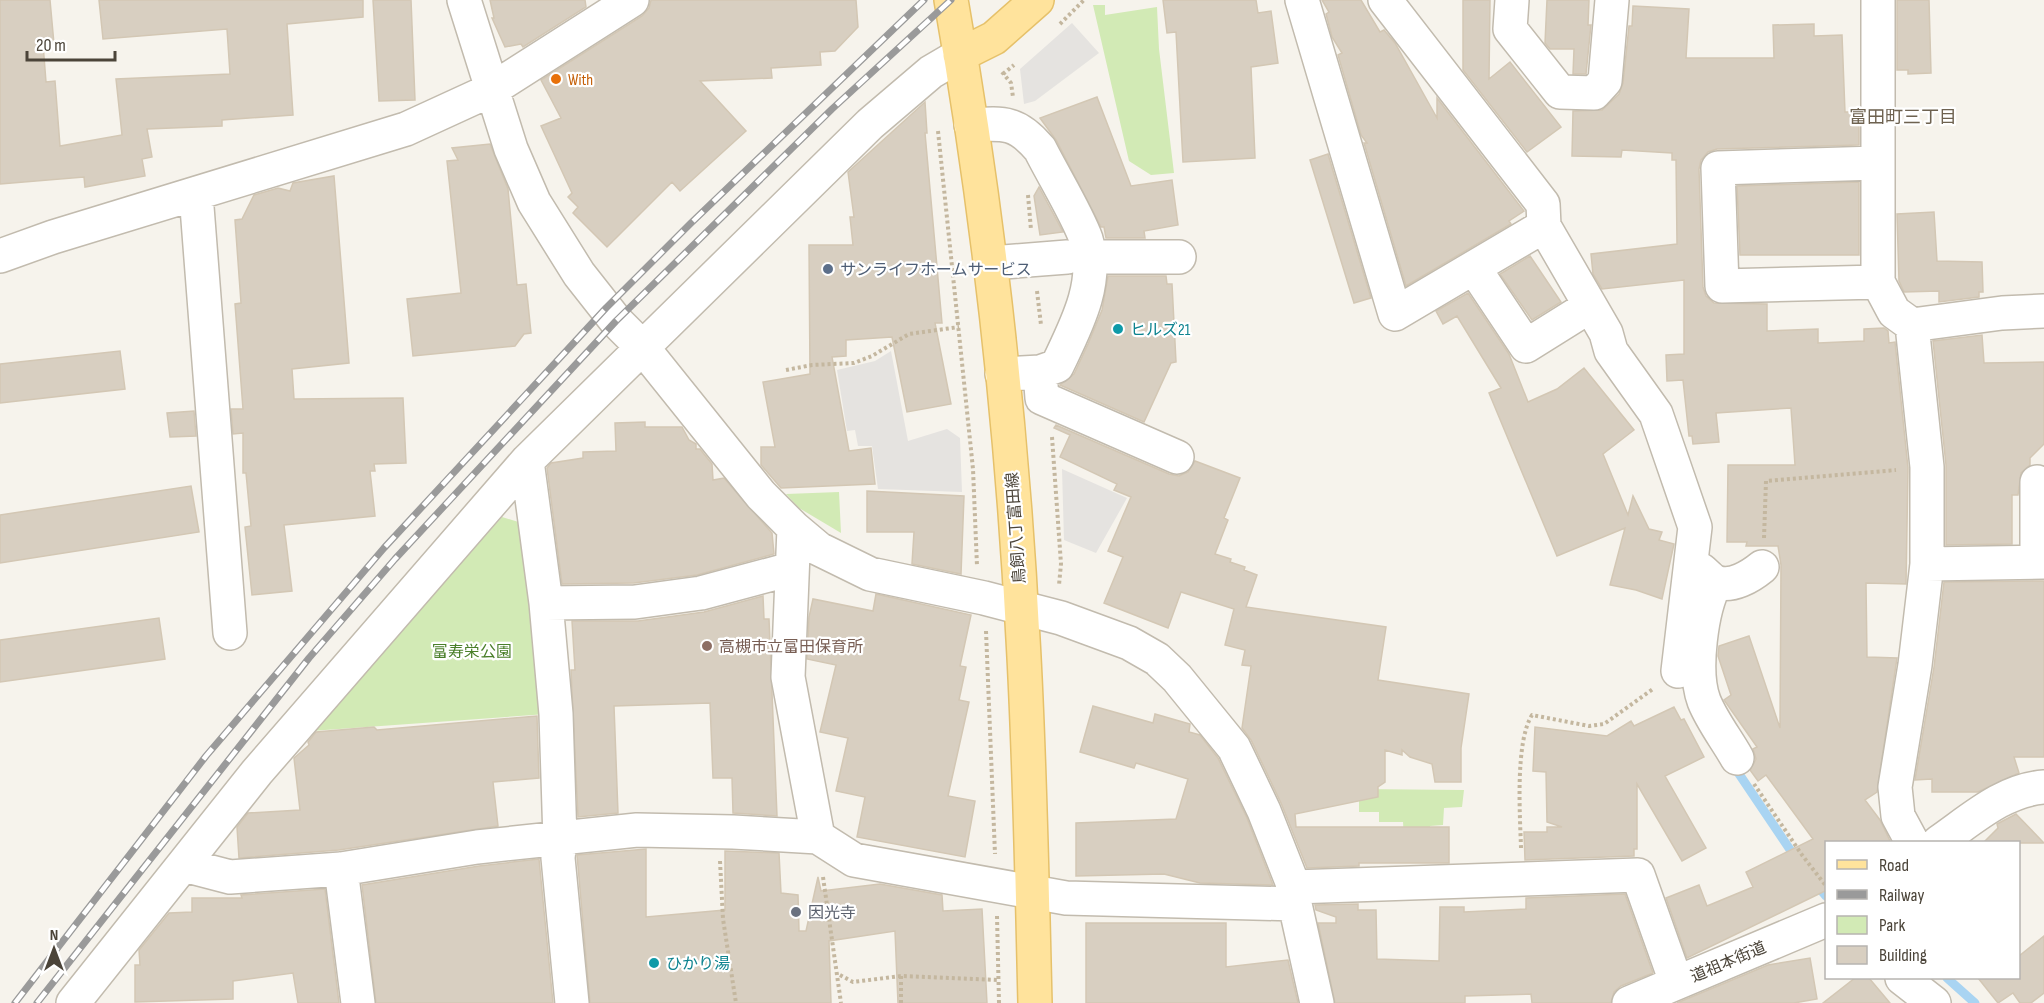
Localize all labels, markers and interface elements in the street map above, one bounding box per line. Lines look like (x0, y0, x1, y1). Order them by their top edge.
scale bar (27, 24, 116, 62)
text: 20 m (36, 35, 66, 56)
place label: With (568, 71, 593, 90)
marker: With (549, 72, 563, 86)
district label: 富田町三丁目 (1849, 107, 1957, 128)
place label: サンライフホームサービス (840, 261, 1032, 280)
marker: サンライフホームサービス (821, 262, 835, 276)
place label: ヒルズ21 (1130, 321, 1191, 340)
marker: ヒルズ21 (1111, 322, 1125, 336)
street label: 鳥飼八丁富田線 (1003, 471, 1030, 584)
place label: 高槻市立富田保育所 (719, 638, 863, 657)
marker: 高槻市立富田保育所 (700, 639, 714, 653)
park label: 富寿栄公園 (432, 643, 512, 662)
legend (1825, 841, 2020, 979)
text: Road (1879, 855, 1909, 876)
text: Railway (1879, 885, 1924, 906)
place label: 因光寺 (808, 904, 856, 923)
marker: 因光寺 (789, 905, 803, 919)
text: Park (1879, 915, 1905, 936)
north arrow (24, 919, 84, 979)
text: N (50, 926, 58, 945)
street label: 道祖本街道 (1688, 938, 1769, 987)
text: Building (1879, 945, 1927, 966)
place label: ひかり湯 (666, 955, 730, 974)
marker: ひかり湯 (647, 956, 661, 970)

